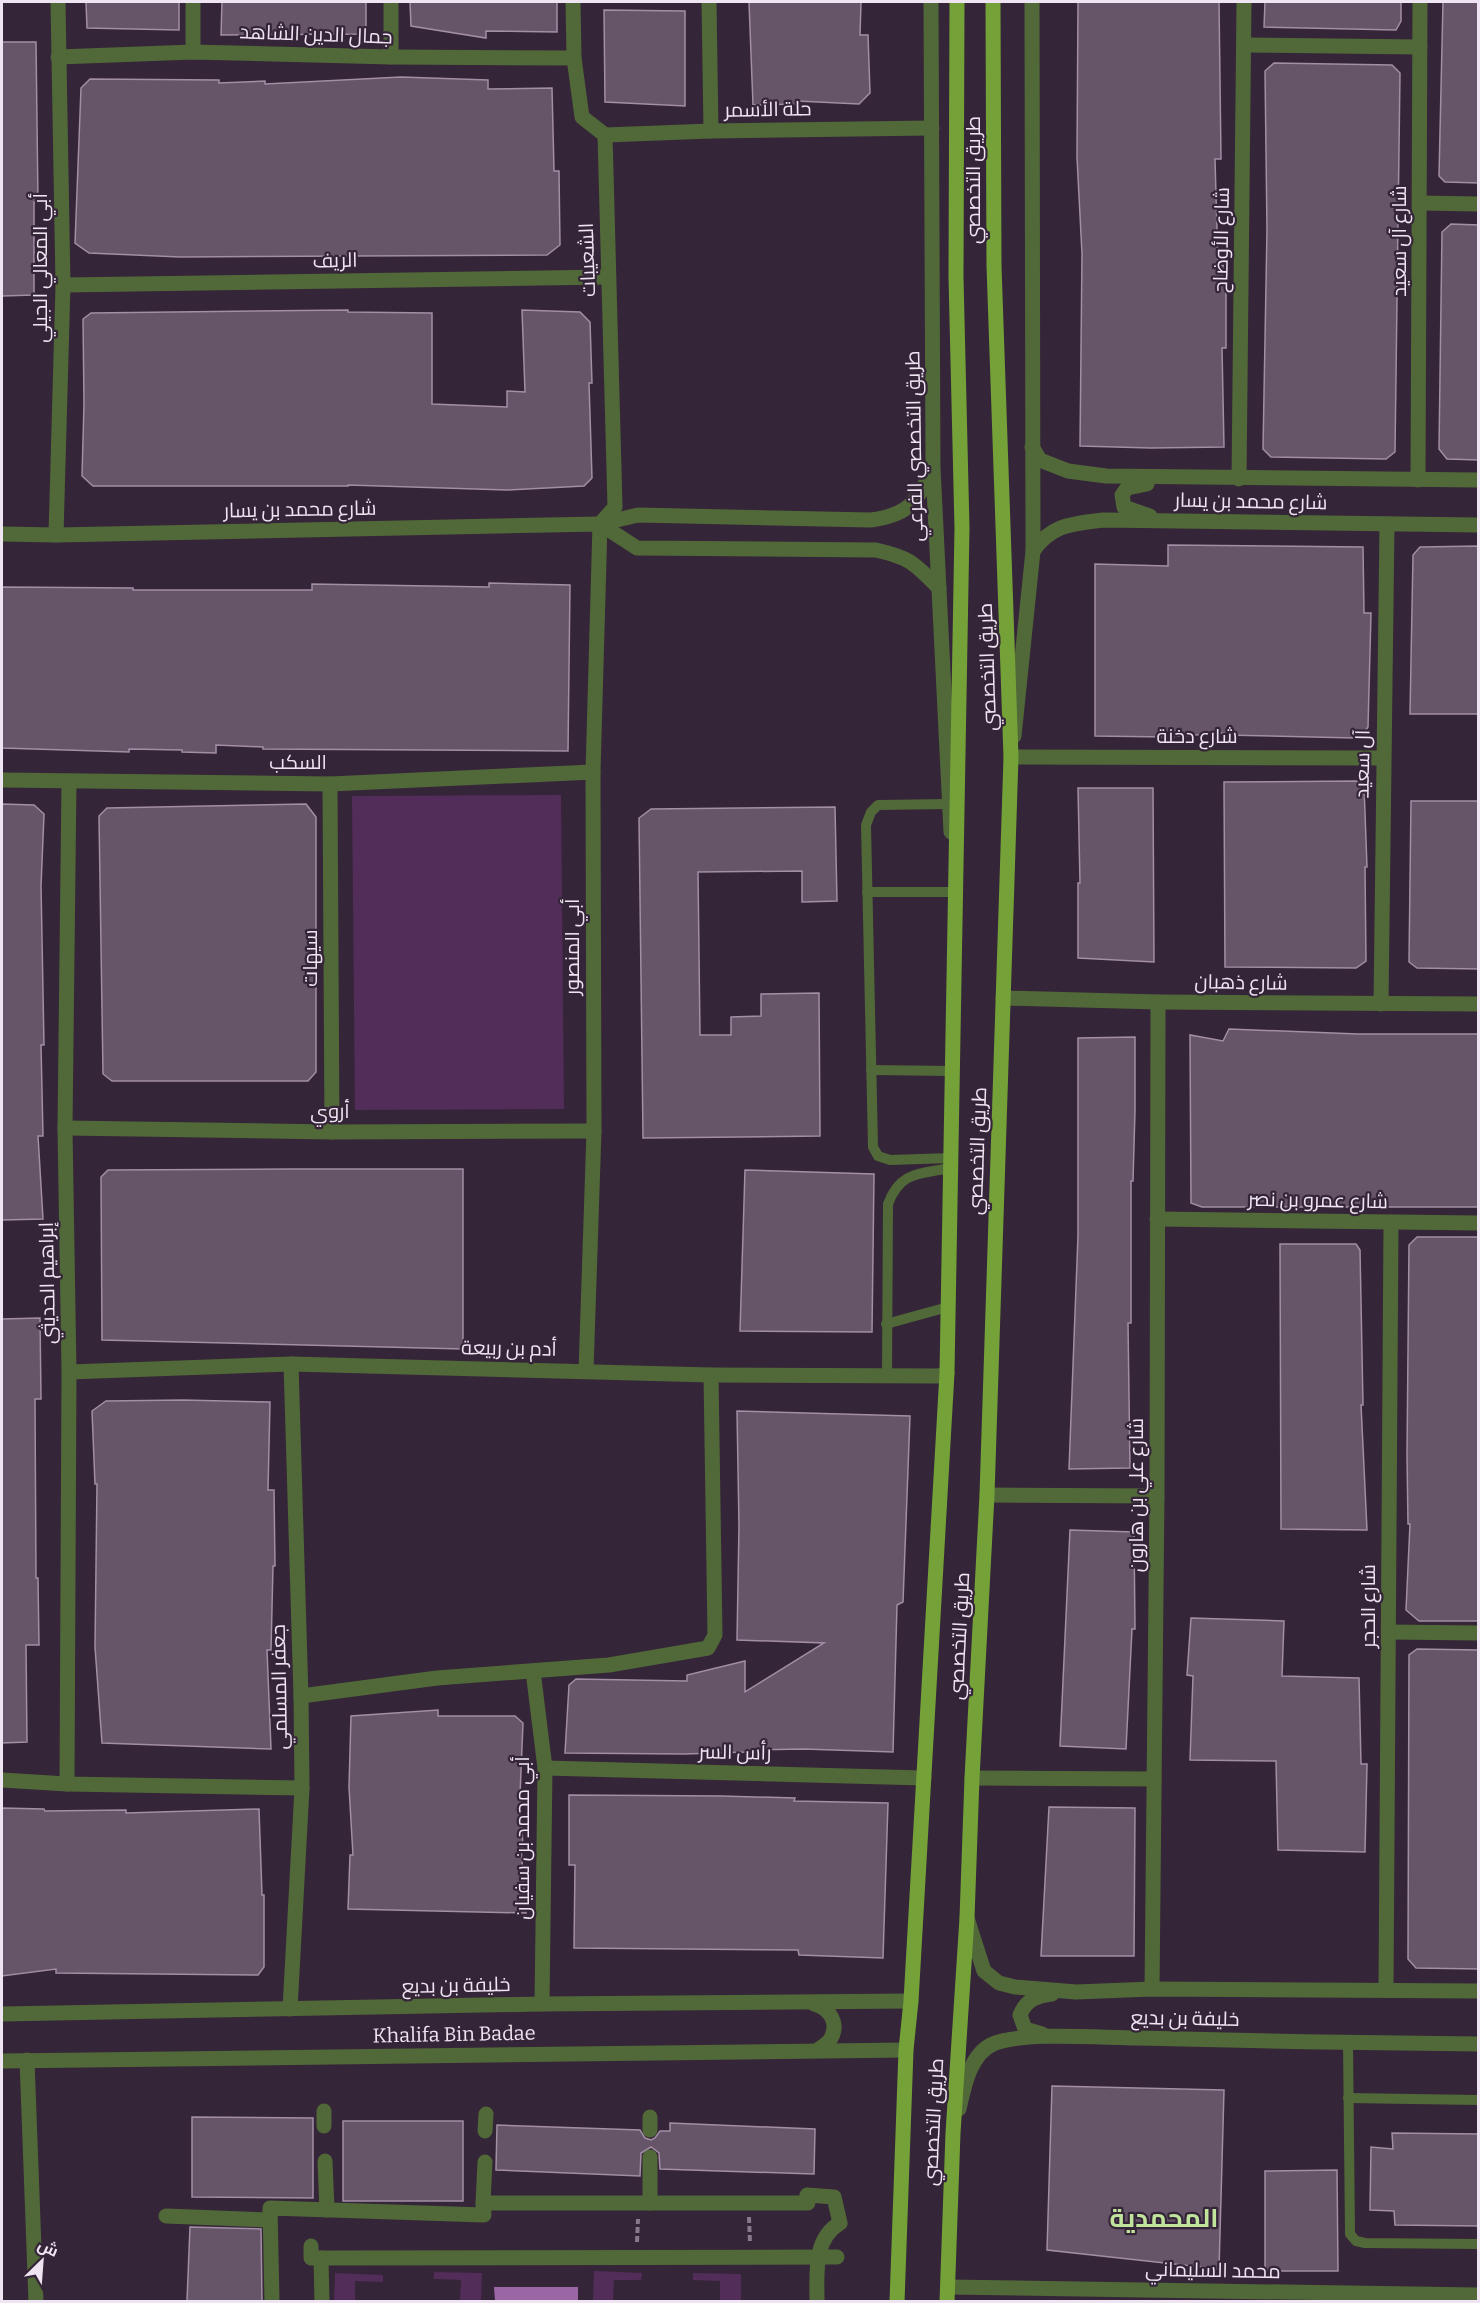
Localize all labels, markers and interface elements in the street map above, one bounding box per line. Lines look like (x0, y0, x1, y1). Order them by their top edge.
street label: جمال الدين الشاهد (239, 19, 393, 50)
street label: حلة الأسمر (723, 96, 812, 122)
street label: طريق التخصصي (961, 116, 988, 244)
street label: شارع آل سعيد (1387, 185, 1413, 297)
street label: شارع الأوضاح (1208, 187, 1236, 293)
street label: أبي المعالي الجيلي (28, 193, 56, 343)
street label: الشعيبات (574, 222, 600, 298)
street label: الريف (312, 248, 358, 272)
street label: طريق التخصصي الفرعي (900, 350, 932, 542)
street label: شارع محمد بن يسار (1173, 488, 1328, 516)
street label: شارع محمد بن يسار (222, 496, 377, 524)
street label: طريق التخصصي (973, 602, 1004, 731)
street label: شارع دخنة (1157, 724, 1237, 750)
street label: آل سعيد (1349, 729, 1376, 798)
street label: السكب (269, 750, 327, 774)
street label: أبي المنصور (560, 899, 588, 996)
street label: سيهات (298, 929, 323, 987)
street label: شارع ذهبان (1194, 969, 1288, 997)
street label: طريق التخصصي (963, 1087, 994, 1216)
street label: أروي (310, 1099, 350, 1127)
street label: شارع عمرو بن نصر (1247, 1187, 1388, 1215)
street label: إبراهيم الحديثي (34, 1222, 64, 1344)
street label: أدم بن ربيعة (461, 1335, 557, 1363)
street label: شارع علي بن هارون (1124, 1418, 1152, 1572)
street label: شارع الحجر (1356, 1564, 1382, 1649)
street label: طريق التخصصي (944, 1571, 977, 1701)
street label: جعفر المسلمي (266, 1624, 296, 1750)
street label: رأس السر (697, 1739, 772, 1766)
street label: أبي محمد بن سفيان (510, 1756, 538, 1920)
street label: خليفة بن بديع (401, 1972, 511, 2000)
street label: خليفة بن بديع (1130, 2005, 1240, 2033)
street label: Khalifa Bin Badae (372, 2021, 536, 2047)
street label: طريق التخصصي (918, 2057, 951, 2187)
district label: المحمدية (1110, 2203, 1218, 2234)
north arrow (12, 2231, 72, 2291)
text: ش (35, 2235, 61, 2261)
street label: محمد السليماني (1145, 2257, 1281, 2287)

